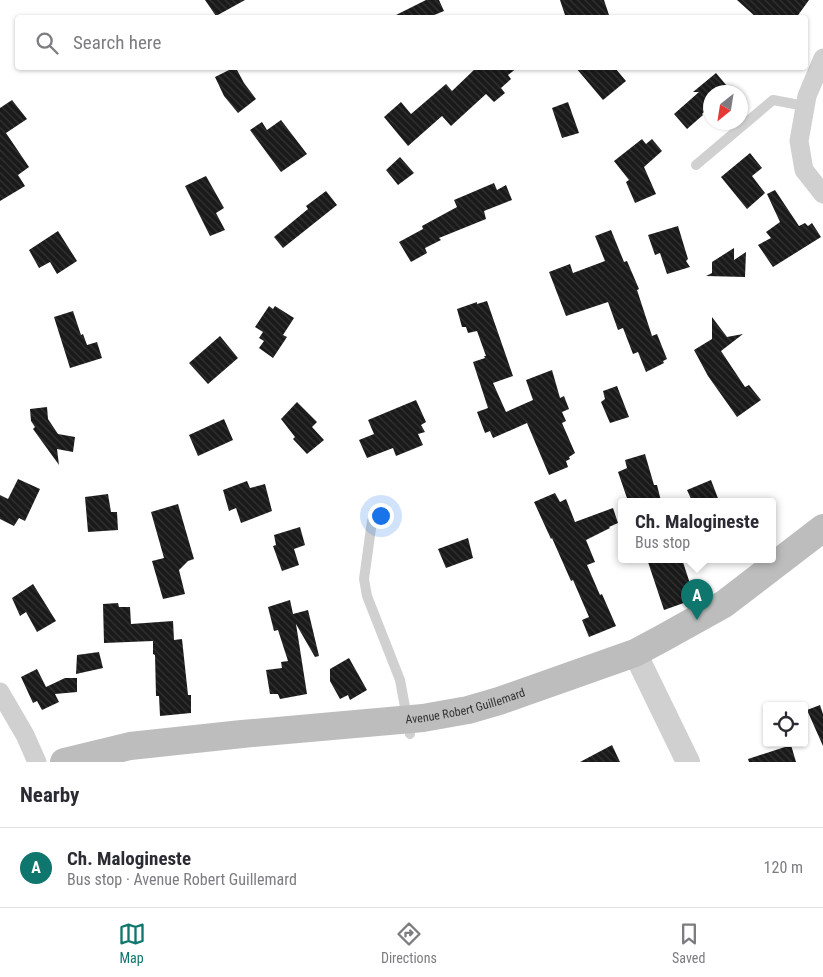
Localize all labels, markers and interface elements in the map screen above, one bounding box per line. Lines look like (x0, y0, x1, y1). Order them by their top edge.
search box (15, 15, 808, 70)
icon: search (33, 29, 61, 57)
text: Search here (73, 31, 161, 54)
north arrow (703, 85, 748, 130)
popup (618, 498, 776, 563)
your location (368, 503, 394, 529)
text: Ch. Malogineste (635, 510, 759, 533)
text: Bus stop (635, 533, 690, 552)
pin: A (681, 579, 713, 620)
street label: Avenue Robert Guillemard (405, 685, 527, 727)
map controls (763, 702, 808, 747)
button: locate (763, 702, 808, 747)
text: Nearby (20, 783, 79, 807)
text: Ch. Malogineste (67, 847, 191, 870)
text: A (31, 858, 41, 877)
text: 120 m (764, 858, 803, 877)
text: Bus stop · Avenue Robert Guillemard (67, 870, 297, 889)
tab: Map (118, 920, 146, 966)
tab: Directions (381, 920, 437, 966)
tab: Saved (672, 920, 705, 966)

